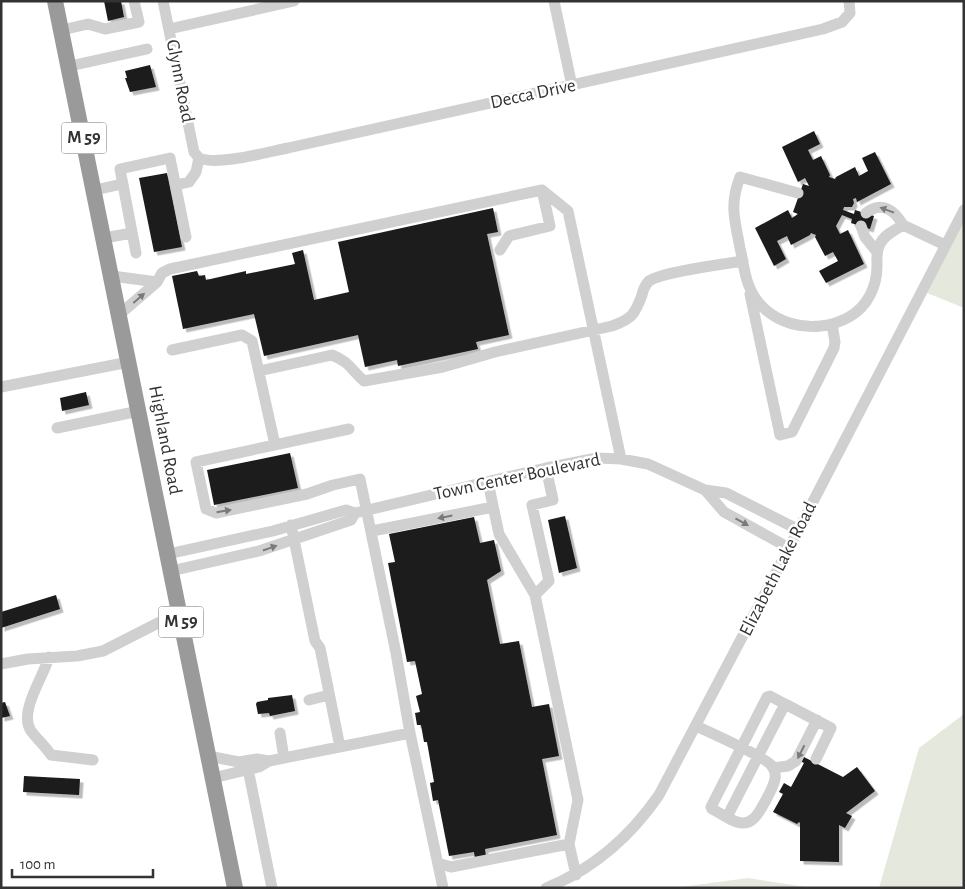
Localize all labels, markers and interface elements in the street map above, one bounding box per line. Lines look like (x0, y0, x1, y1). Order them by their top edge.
street label: Glynn Road (163, 38, 197, 124)
street label: Decca Drive (489, 76, 577, 112)
road number: M 59 (62, 122, 106, 154)
one-way arrow (879, 206, 894, 214)
one-way arrow (132, 293, 145, 304)
street label: Highland Road (145, 384, 185, 496)
street label: Town Center Boulevard (432, 450, 602, 504)
street label: Elizabeth Lake Road (736, 499, 820, 639)
one-way arrow (216, 507, 232, 515)
one-way arrow (437, 513, 453, 521)
one-way arrow (735, 517, 748, 526)
one-way arrow (262, 544, 277, 551)
road number: M 59 (158, 606, 204, 638)
one-way arrow (797, 745, 805, 759)
scale bar (12, 846, 154, 878)
text: 100 m (20, 857, 55, 872)

